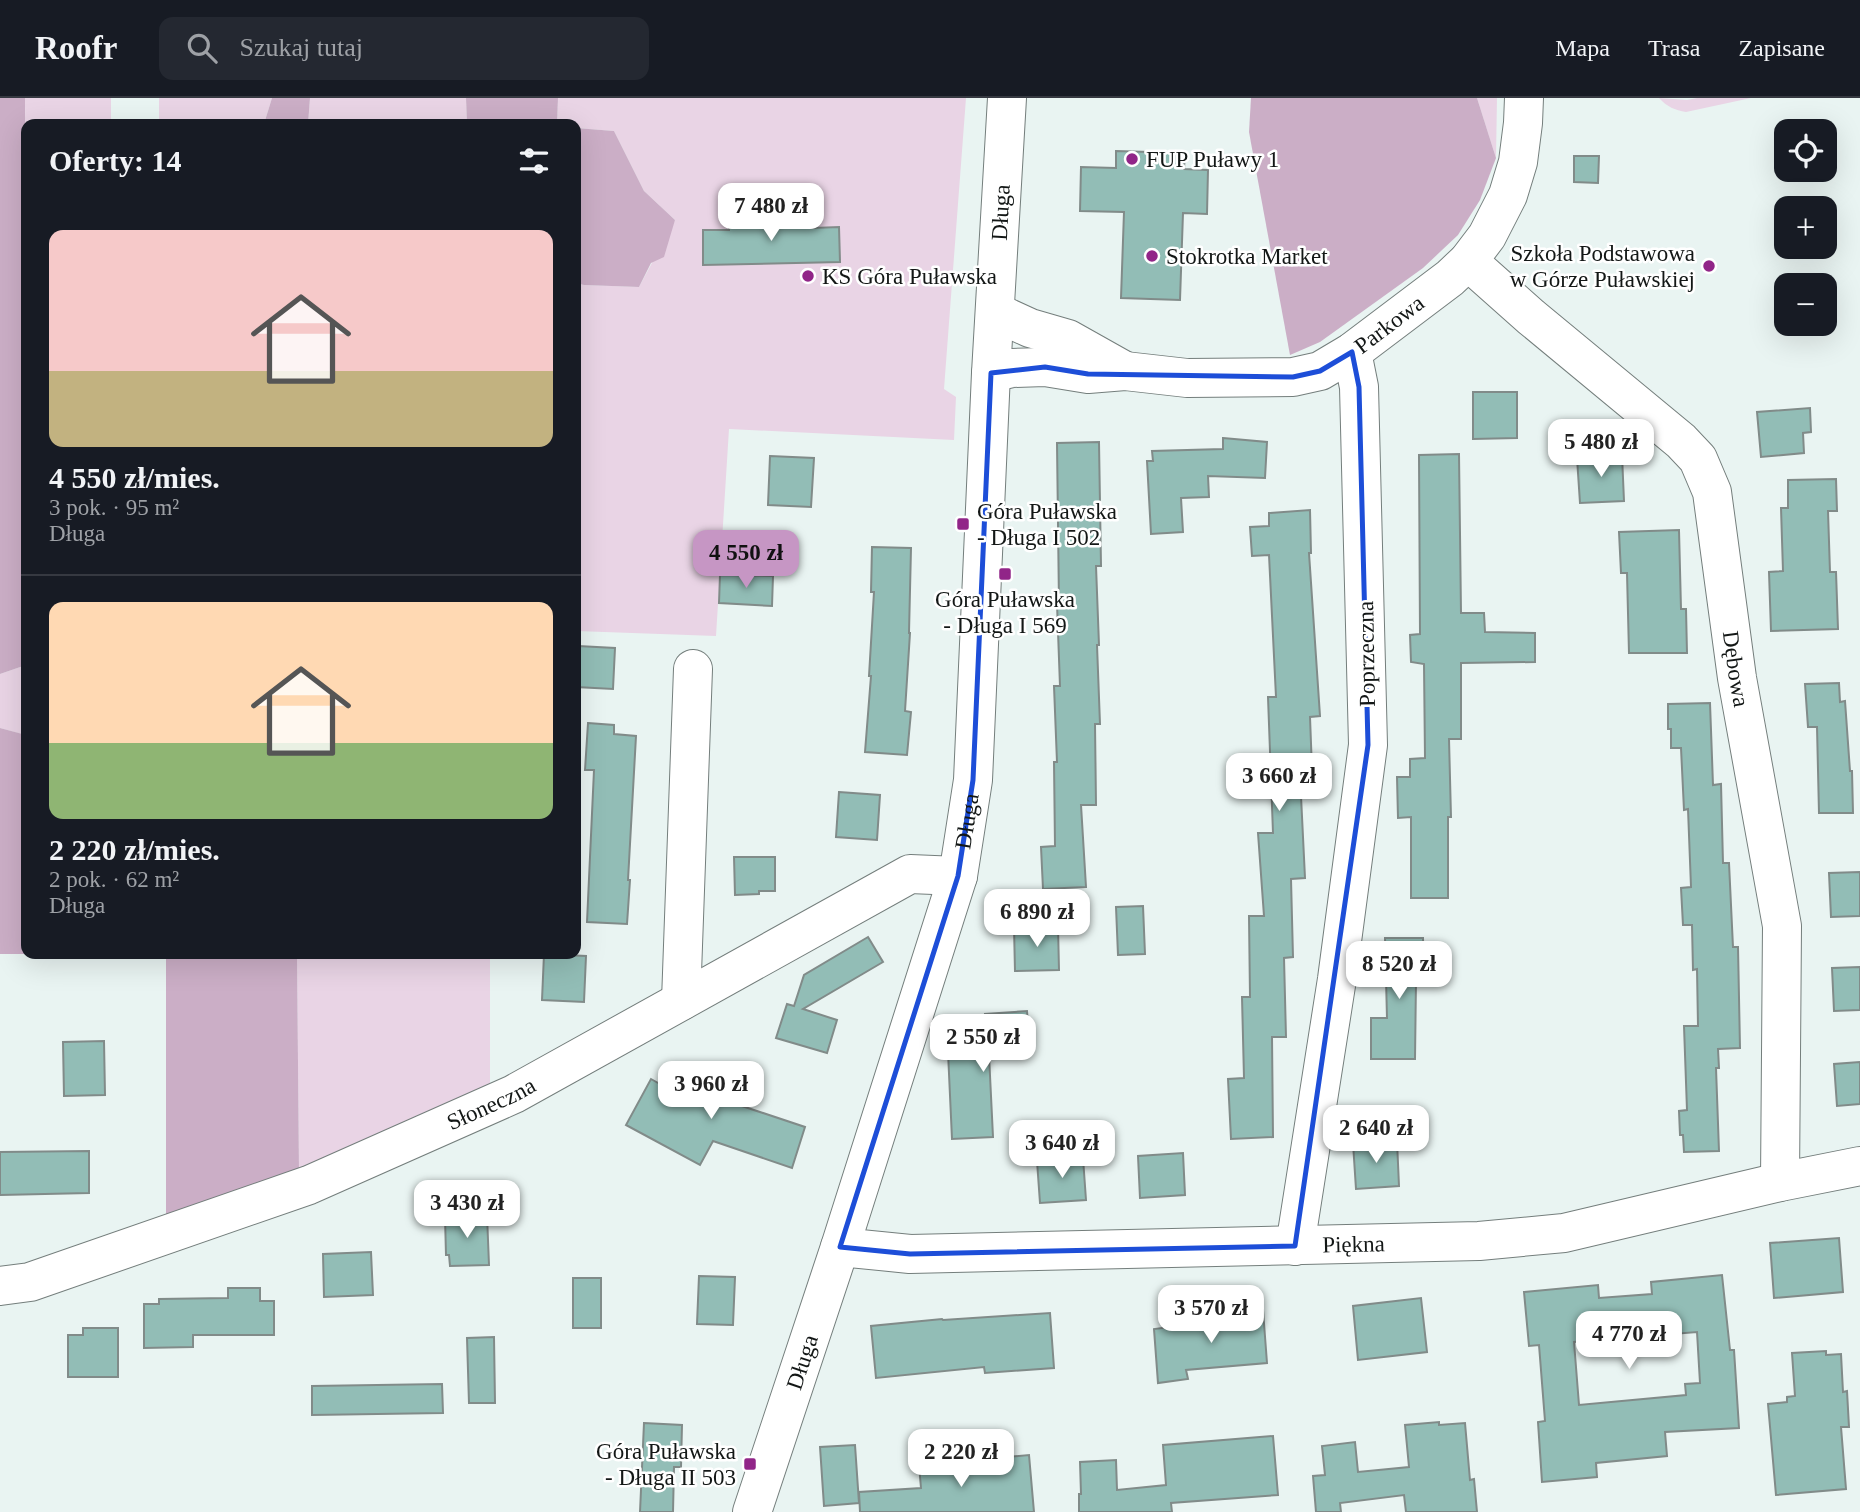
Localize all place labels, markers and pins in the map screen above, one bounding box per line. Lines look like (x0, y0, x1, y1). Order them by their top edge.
place label: FUP Puławy 1 (1146, 147, 1279, 172)
marker: FUP Puławy 1 (1124, 151, 1140, 167)
pin: 7 480 zł (699, 184, 843, 243)
place label: Szkoła Podstawowa w Górze Puławskiej (1510, 241, 1695, 292)
place label: Stokrotka Market (1166, 244, 1328, 269)
marker: Stokrotka Market (1144, 248, 1160, 264)
marker: Szkoła Podstawowa w Górze Puławskiej (1701, 258, 1717, 274)
place label: KS Góra Puławska (822, 264, 997, 289)
marker: KS Góra Puławska (800, 268, 816, 284)
pin: 5 480 zł (1529, 420, 1673, 479)
place label: Góra Puławska - Długa I 502 (977, 499, 1117, 550)
marker: Góra Puławska - Długa I 502 (955, 516, 971, 532)
pin: 4 550 zł (674, 531, 818, 590)
marker: Góra Puławska - Długa I 569 (997, 566, 1013, 582)
place label: Góra Puławska - Długa I 569 (935, 587, 1075, 638)
pin: 3 660 zł (1207, 754, 1351, 813)
pin: 6 890 zł (965, 890, 1109, 949)
pin: 8 520 zł (1327, 942, 1471, 1001)
pin: 2 550 zł (911, 1014, 1055, 1074)
pin: 3 960 zł (639, 1062, 783, 1121)
pin: 2 640 zł (1304, 1105, 1448, 1165)
pin: 3 640 zł (990, 1121, 1134, 1180)
pin: 3 430 zł (395, 1180, 539, 1240)
pin: 3 570 zł (1139, 1286, 1283, 1345)
pin: 4 770 zł (1557, 1312, 1701, 1371)
pin: 2 220 zł (889, 1430, 1033, 1489)
place label: Góra Puławska - Długa II 503 (596, 1439, 736, 1490)
marker: Góra Puławska - Długa II 503 (742, 1456, 758, 1472)

